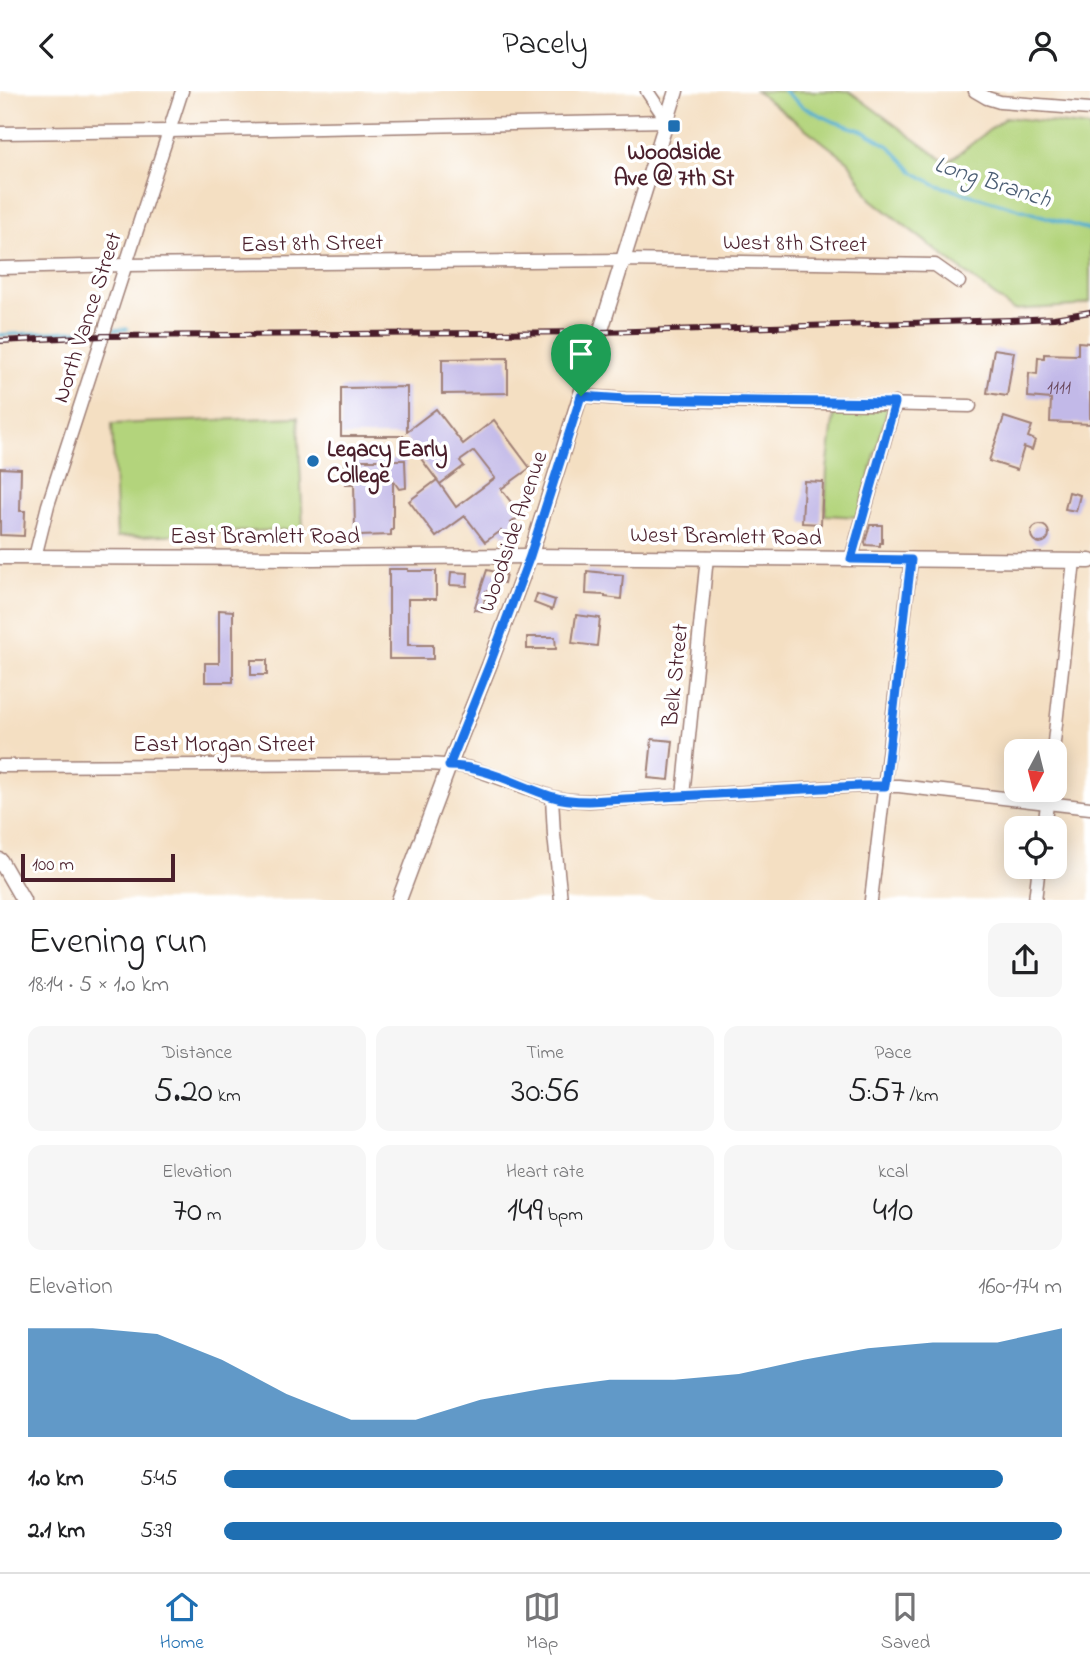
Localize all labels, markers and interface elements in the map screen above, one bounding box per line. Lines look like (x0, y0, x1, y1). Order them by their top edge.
text: Pacely (502, 22, 588, 69)
icon: back (28, 27, 66, 65)
icon: person (1024, 27, 1062, 65)
marker: Woodside Ave @ 7th St (666, 118, 682, 134)
place label: Woodside Ave @ 7th St (614, 137, 735, 196)
water label: Long Branch (930, 148, 1055, 219)
street label: East 8th Street (241, 227, 384, 262)
street label: West 8th Street (723, 227, 868, 262)
street label: North Vance Street (45, 228, 132, 407)
pin (551, 324, 611, 396)
icon: arrive (562, 335, 600, 373)
house number: 1111 (1047, 375, 1071, 402)
place label: Legacy Early College (327, 434, 448, 495)
street label: Woodside Avenue (471, 446, 558, 617)
marker: Legacy Early College (305, 453, 321, 469)
street label: West Bramlett Road (630, 519, 822, 556)
street label: East Bramlett Road (170, 521, 360, 554)
street label: Belk Street (655, 622, 698, 729)
street label: East Morgan Street (133, 729, 315, 763)
north arrow (1004, 739, 1068, 801)
map controls (1004, 739, 1067, 879)
button: locate (1004, 816, 1067, 879)
scale bar (21, 851, 175, 883)
text: 100 m (32, 852, 74, 879)
text: Evening run (28, 915, 207, 971)
button: share (988, 923, 1062, 997)
text: 18:14 · 5 × 1.0 km (28, 969, 169, 1002)
text: Distance (162, 1040, 232, 1067)
text: Time (526, 1040, 564, 1067)
text: Pace (874, 1040, 912, 1067)
text: 5.20 (153, 1067, 213, 1118)
text: 30:56 (511, 1067, 579, 1118)
text: 5:57 (847, 1067, 905, 1118)
text: km (213, 1083, 241, 1110)
text: /km (905, 1083, 939, 1110)
text: Elevation (162, 1159, 232, 1186)
text: Heart rate (506, 1159, 584, 1186)
text: kcal (878, 1159, 908, 1186)
text: 70 (172, 1186, 202, 1237)
text: 149 (507, 1186, 543, 1237)
text: 410 (873, 1186, 913, 1237)
text: m (202, 1202, 222, 1229)
text: bpm (543, 1202, 583, 1229)
text: Elevation (28, 1271, 113, 1304)
text: 160–174 m (978, 1271, 1062, 1304)
text: 1.0 km (28, 1463, 84, 1496)
text: 5:45 (140, 1463, 178, 1496)
text: 2.1 km (28, 1515, 85, 1548)
text: 5:39 (140, 1515, 172, 1548)
tab: Home (160, 1588, 204, 1657)
tab: Map (523, 1588, 561, 1657)
tab: Saved (881, 1588, 930, 1657)

